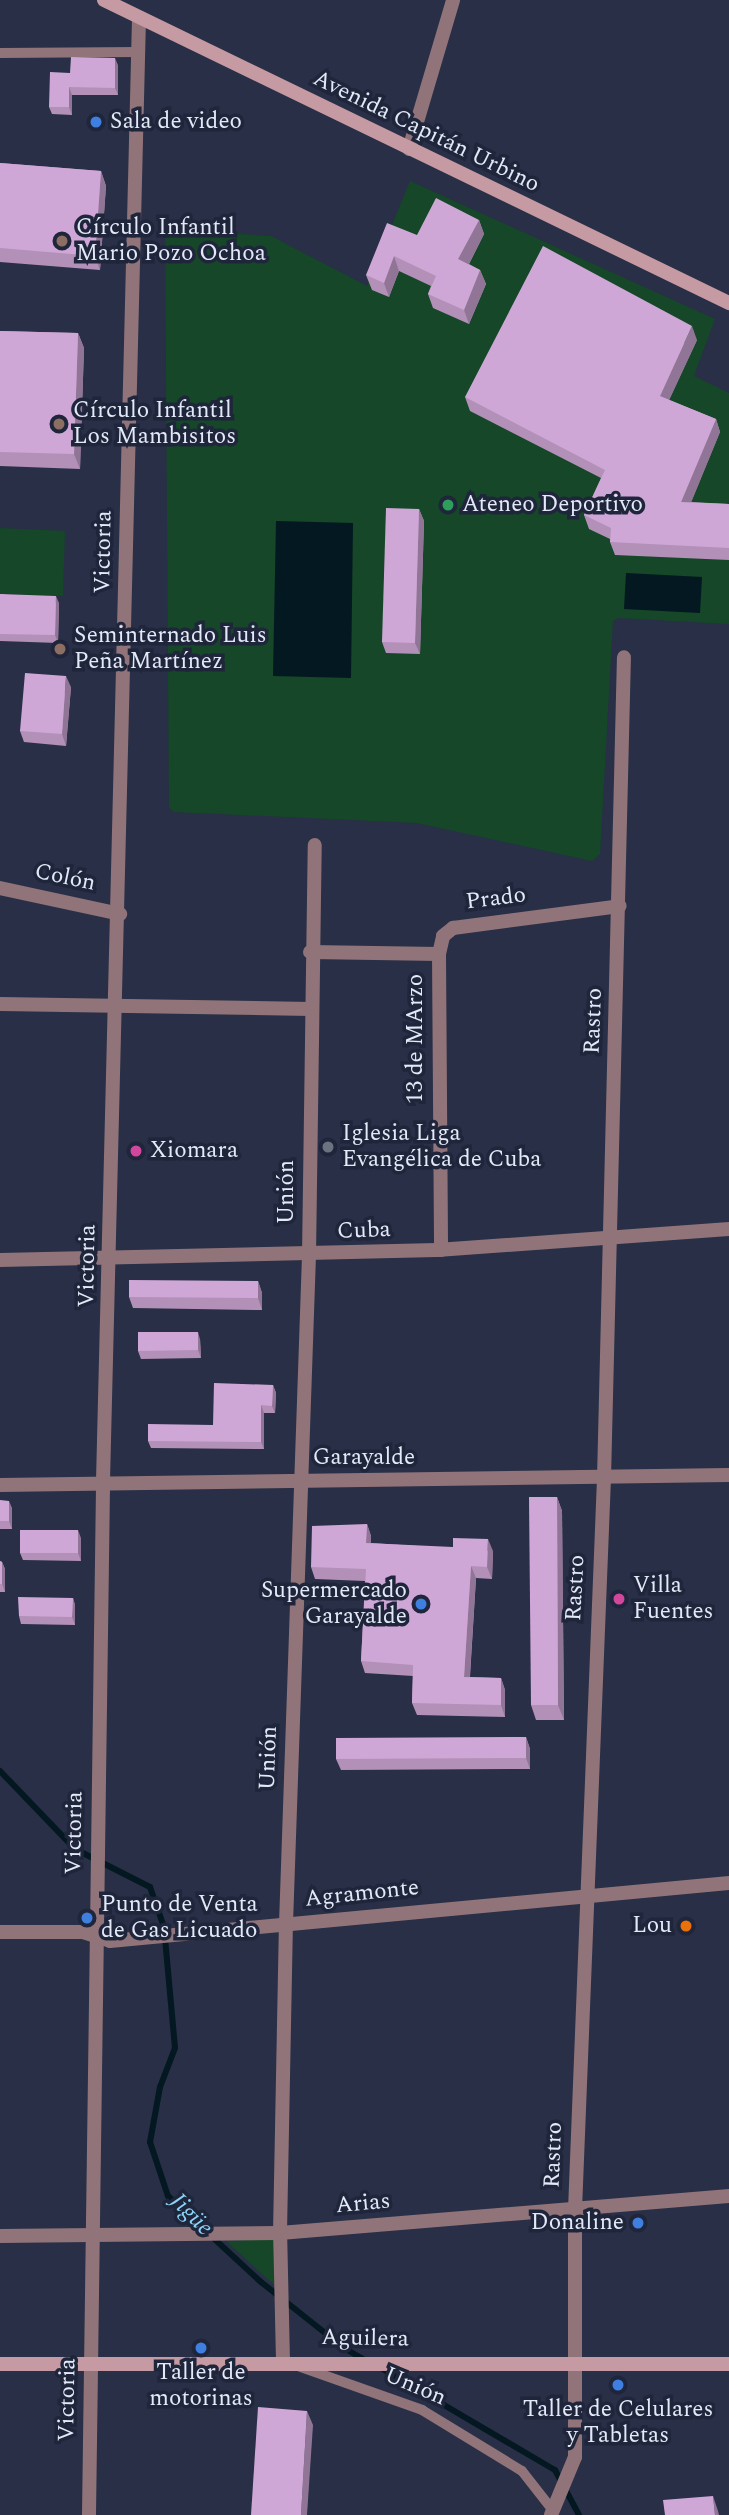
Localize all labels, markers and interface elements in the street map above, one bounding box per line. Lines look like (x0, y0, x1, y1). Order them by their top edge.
street label: Avenida Capitán Urbino (308, 65, 544, 199)
place label: Sala de video (110, 108, 242, 136)
marker: Sala de video (88, 114, 104, 130)
place label: Círculo Infantil Mario Pozo Ochoa (76, 214, 266, 268)
marker: Círculo Infantil Mario Pozo Ochoa (54, 233, 70, 249)
place label: Círculo Infantil Los Mambisitos (73, 397, 236, 451)
marker: Círculo Infantil Los Mambisitos (51, 416, 67, 432)
place label: Ateneo Deportivo (462, 491, 643, 519)
marker: Ateneo Deportivo (440, 497, 456, 513)
street label: Victoria (89, 510, 119, 594)
place label: Seminternado Luis Peña Martínez (74, 622, 267, 676)
marker: Seminternado Luis Peña Martínez (52, 641, 68, 657)
street label: Colón (32, 858, 98, 898)
street label: Prado (464, 882, 528, 916)
street label: 13 de MArzo (402, 974, 430, 1104)
street label: Rastro (579, 987, 609, 1055)
place label: Iglesia Liga Evangélica de Cuba (342, 1120, 542, 1174)
place label: Xiomara (150, 1137, 238, 1165)
marker: Iglesia Liga Evangélica de Cuba (320, 1139, 336, 1155)
marker: Xiomara (128, 1143, 144, 1159)
street label: Unión (273, 1160, 301, 1224)
street label: Cuba (337, 1216, 391, 1246)
street label: Victoria (73, 1224, 103, 1308)
street label: Garayalde (313, 1444, 415, 1472)
street label: Rastro (560, 1554, 592, 1622)
place label: Villa Fuentes (633, 1572, 714, 1626)
place label: Supermercado Garayalde (261, 1577, 407, 1631)
marker: Villa Fuentes (611, 1591, 627, 1607)
marker: Supermercado Garayalde (413, 1596, 429, 1612)
street label: Unión (254, 1725, 284, 1791)
street label: Victoria (60, 1791, 90, 1875)
street label: Agramonte (304, 1874, 420, 1914)
place label: Punto de Venta de Gas Licuado (101, 1891, 258, 1945)
marker: Punto de Venta de Gas Licuado (79, 1910, 95, 1926)
place label: Lou (632, 1912, 672, 1940)
marker: Lou (678, 1918, 694, 1934)
street label: Rastro (539, 2121, 569, 2189)
water label: Jigüe (163, 2187, 219, 2243)
street label: Arias (335, 2188, 391, 2220)
place label: Donaline (531, 2209, 624, 2237)
marker: Donaline (630, 2215, 646, 2231)
street label: Aguilera (321, 2324, 409, 2354)
marker: Taller de motorinas (193, 2340, 209, 2356)
street label: Victoria (53, 2358, 83, 2442)
place label: Taller de motorinas (149, 2359, 253, 2413)
street label: Unión (380, 2362, 450, 2412)
marker: Taller de Celulares y Tabletas (610, 2377, 626, 2393)
place label: Taller de Celulares y Tabletas (523, 2396, 713, 2450)

